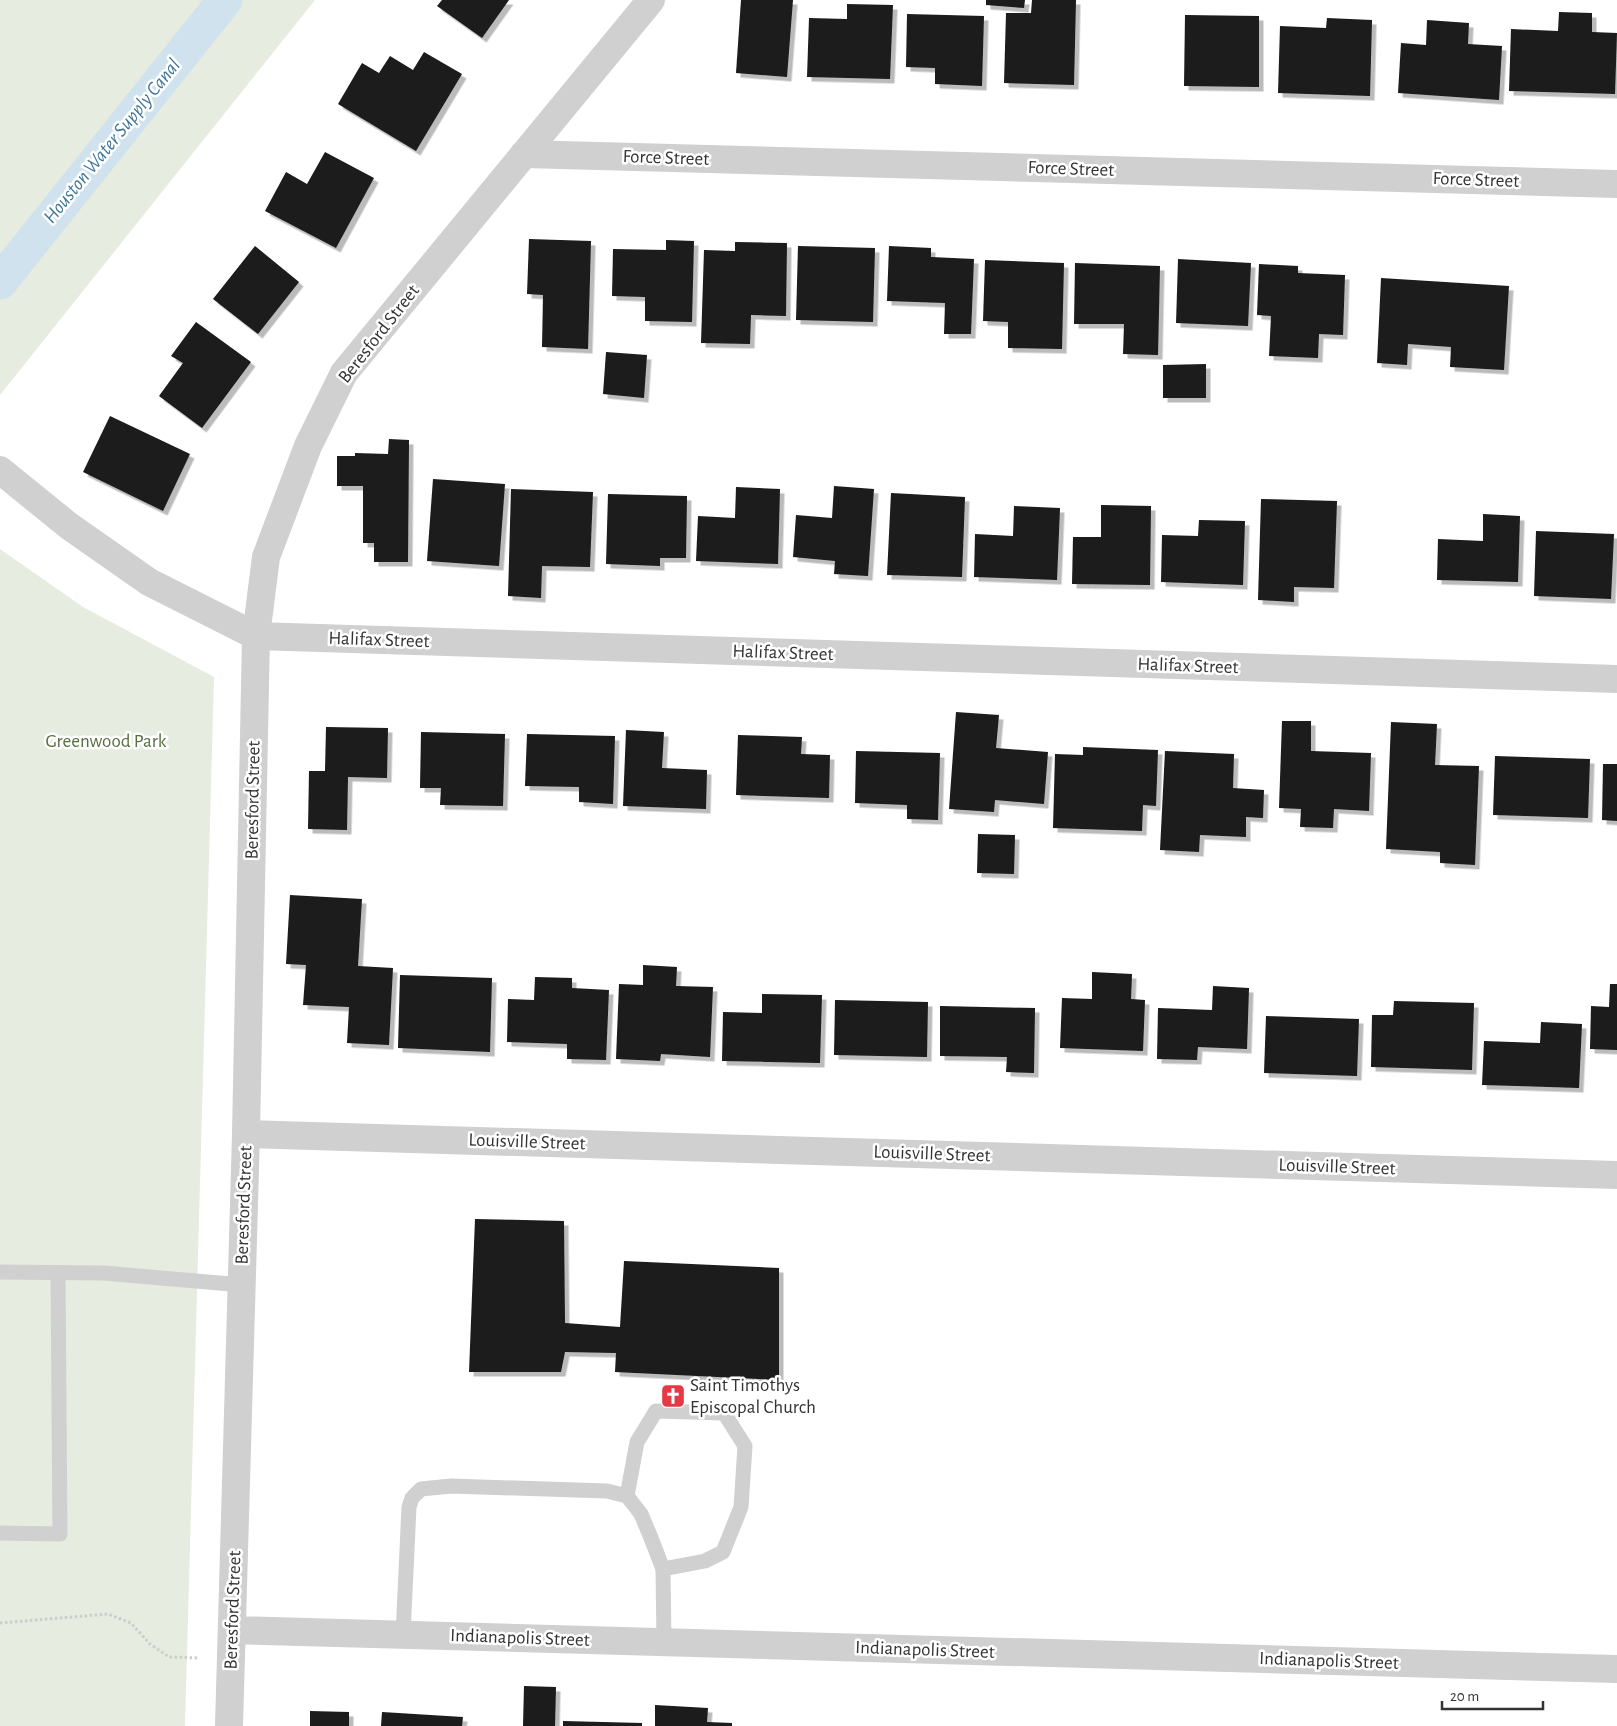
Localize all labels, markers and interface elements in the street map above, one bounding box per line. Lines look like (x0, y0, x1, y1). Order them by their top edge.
water label: Houston Water Supply Canal (40, 55, 184, 227)
street label: Force Street (622, 147, 710, 169)
street label: Force Street (1027, 158, 1115, 180)
street label: Force Street (1432, 169, 1520, 191)
street label: Beresford Street (335, 281, 423, 387)
street label: Halifax Street (328, 629, 430, 651)
street label: Halifax Street (732, 642, 834, 664)
street label: Halifax Street (1137, 655, 1239, 677)
park label: Greenwood Park (45, 732, 167, 751)
street label: Beresford Street (242, 740, 264, 860)
street label: Louisville Street (468, 1130, 586, 1154)
street label: Louisville Street (873, 1142, 991, 1166)
street label: Beresford Street (232, 1145, 256, 1265)
street label: Louisville Street (1278, 1155, 1396, 1179)
place label: Saint Timothys Episcopal Church (690, 1376, 816, 1417)
church icon: Saint Timothys Episcopal Church (660, 1383, 686, 1409)
street label: Beresford Street (221, 1550, 245, 1670)
street label: Indianapolis Street (450, 1626, 590, 1650)
street label: Indianapolis Street (855, 1638, 995, 1662)
street label: Indianapolis Street (1259, 1649, 1399, 1673)
scale bar (1442, 1678, 1543, 1710)
text: 20 m (1450, 1689, 1479, 1704)

